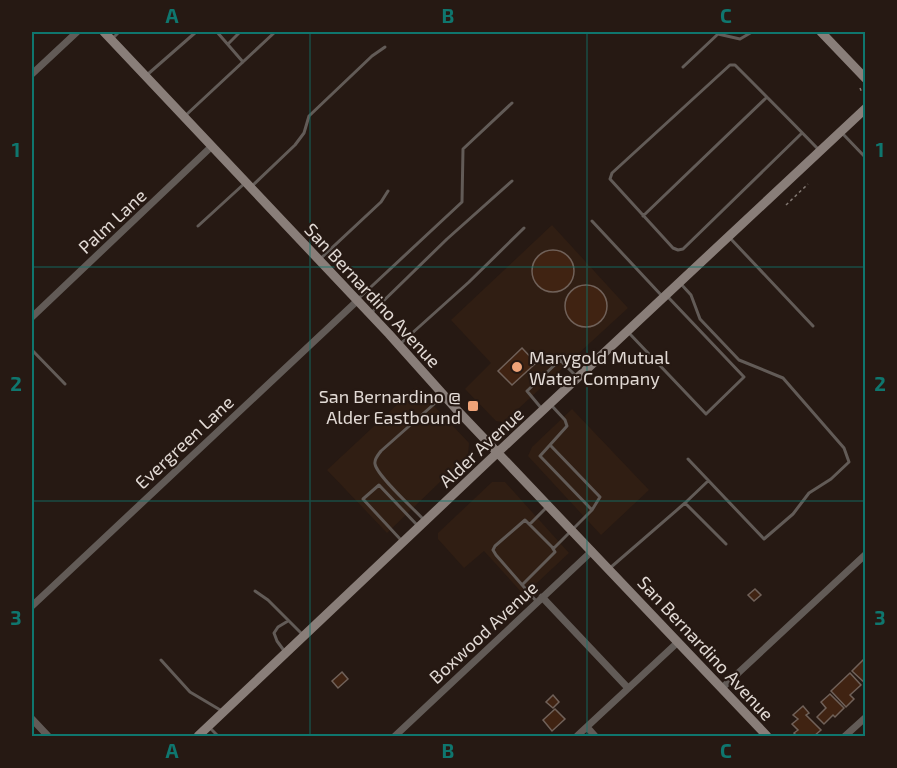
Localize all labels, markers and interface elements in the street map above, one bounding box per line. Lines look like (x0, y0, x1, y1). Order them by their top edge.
text: A (165, 3, 179, 27)
text: B (442, 3, 454, 27)
text: C (720, 3, 732, 27)
text: 1 (12, 137, 20, 161)
text: 1 (876, 137, 884, 161)
street label: Palm Lane (73, 184, 151, 258)
street label: San Bernardino Avenue (300, 218, 446, 372)
place label: Marygold Mutual Water Company (529, 346, 670, 389)
marker: Marygold Mutual Water Company (510, 360, 524, 374)
text: 2 (10, 371, 22, 395)
text: 2 (874, 371, 886, 395)
place label: San Bernardino @ Alder Eastbound (319, 385, 461, 428)
street label: Evergreen Lane (130, 391, 238, 493)
marker: San Bernardino @ Alder Eastbound (466, 399, 480, 413)
street label: Alder Avenue (434, 402, 528, 492)
street label: San Bernardino Avenue (633, 571, 779, 725)
street label: Boxwood Avenue (424, 576, 542, 688)
text: 3 (10, 605, 22, 629)
text: 3 (874, 605, 886, 629)
text: A (165, 738, 179, 762)
text: B (442, 738, 454, 762)
text: C (720, 738, 732, 762)

